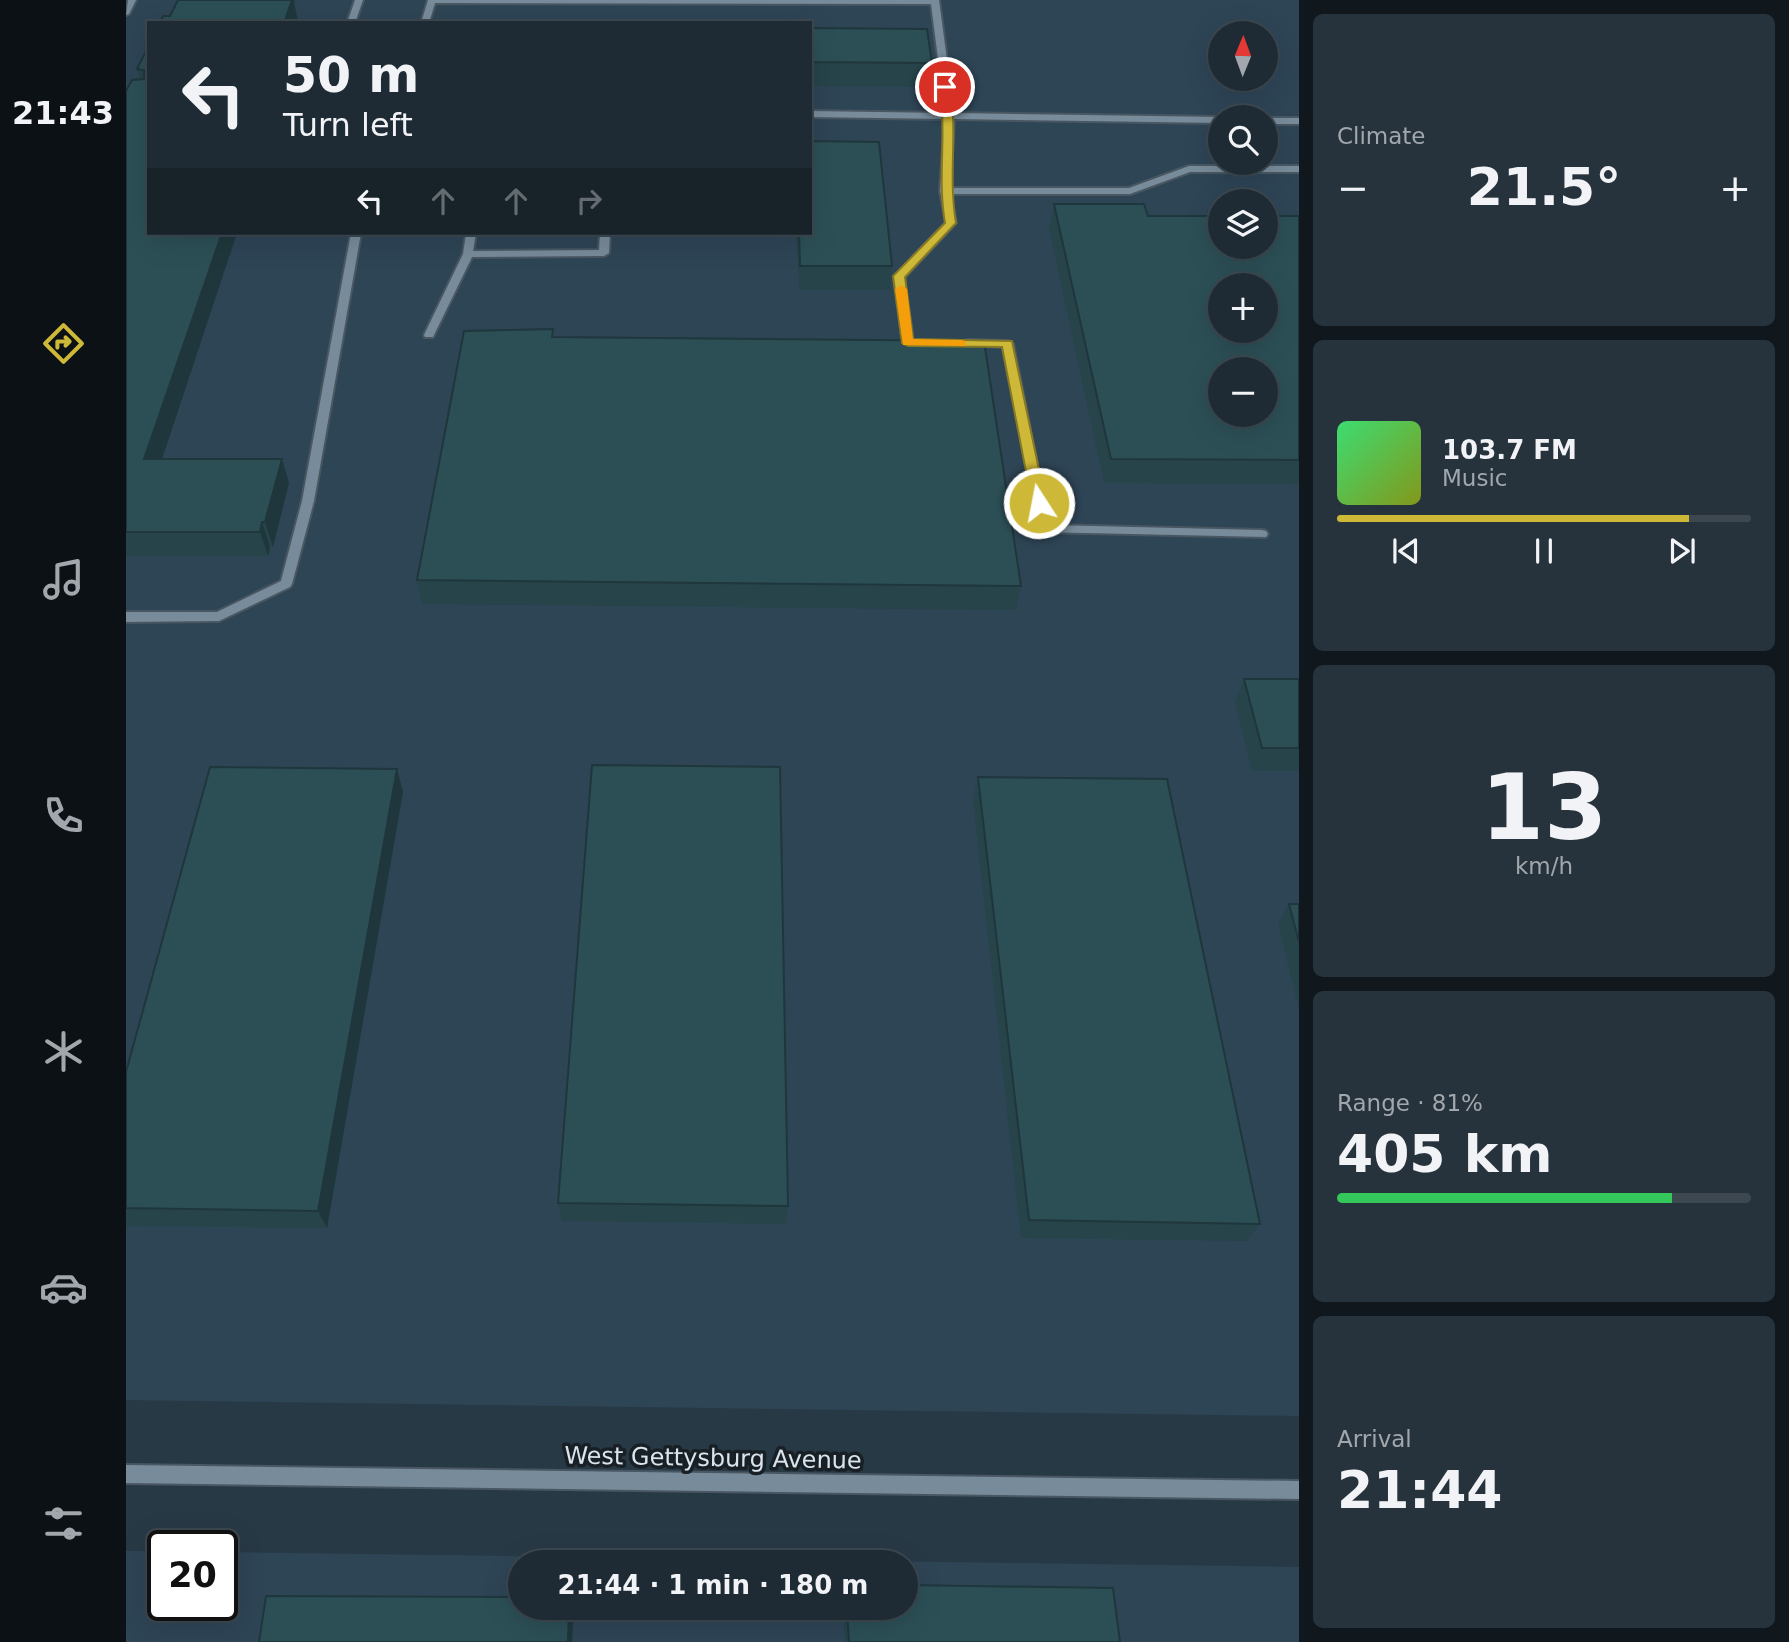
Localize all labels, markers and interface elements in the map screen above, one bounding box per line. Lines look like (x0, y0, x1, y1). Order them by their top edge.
north arrow (1208, 21, 1278, 91)
map controls (1208, 21, 1278, 427)
text: 50 m (283, 47, 419, 104)
icon: left (168, 49, 259, 140)
pin (915, 57, 975, 117)
icon: arrive (926, 68, 964, 106)
text: 21:43 (12, 94, 114, 132)
button: search (1208, 105, 1278, 175)
text: Turn left (283, 106, 413, 144)
text: Climate (1337, 123, 1426, 149)
text: 21.5° (1467, 157, 1621, 217)
text: − (1337, 166, 1369, 210)
text: + (1719, 166, 1751, 210)
icon: left (351, 182, 389, 220)
icon: ahead (424, 182, 462, 220)
icon: ahead (497, 182, 535, 220)
icon: right (570, 182, 608, 220)
button: layers (1208, 189, 1278, 259)
button: + (1208, 273, 1278, 343)
icon: directions (39, 319, 88, 368)
button: − (1208, 357, 1278, 427)
text: 103.7 FM (1442, 435, 1577, 465)
text: Music (1442, 465, 1507, 491)
position arrow (1002, 466, 1076, 540)
icon: previous (1387, 532, 1425, 570)
icon: pause (1525, 532, 1563, 570)
icon: next (1663, 532, 1701, 570)
icon: music (39, 555, 88, 604)
text: 13 (1481, 755, 1607, 860)
icon: phone (39, 791, 88, 840)
text: km/h (1515, 853, 1573, 879)
icon: climate (39, 1027, 88, 1076)
text: Range · 81% (1337, 1090, 1483, 1116)
text: 405 km (1337, 1124, 1552, 1184)
icon: car (39, 1263, 88, 1312)
text: Arrival (1337, 1426, 1412, 1452)
street label: West Gettysburg Avenue (564, 1441, 862, 1475)
text: 21:44 (1337, 1460, 1503, 1520)
icon: filters (39, 1499, 88, 1548)
speed limit sign: 20 (147, 1530, 238, 1621)
text: 21:44 · 1 min · 180 m (558, 1570, 868, 1600)

